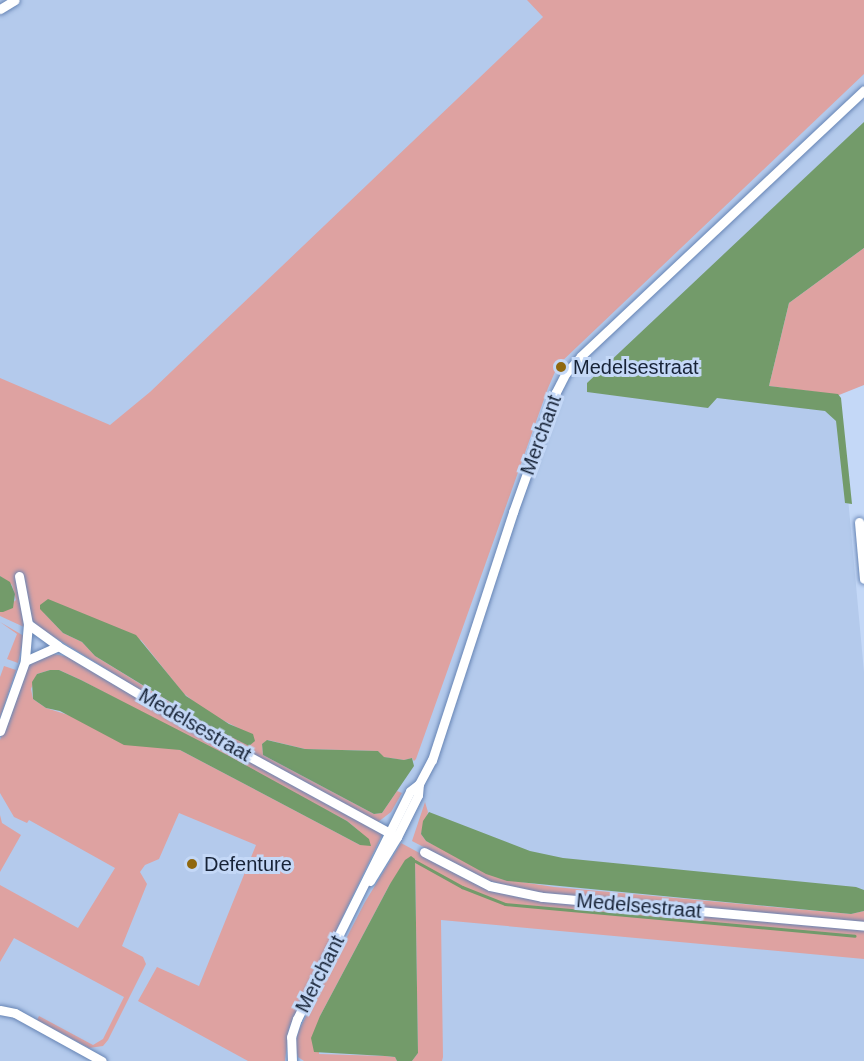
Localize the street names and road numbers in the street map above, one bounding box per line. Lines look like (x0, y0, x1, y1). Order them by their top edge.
street label: Merchant (515, 392, 567, 478)
street label: Medelsestraat (135, 683, 255, 767)
street label: Medelsestraat (575, 889, 703, 923)
street label: Merchant (290, 931, 350, 1017)

